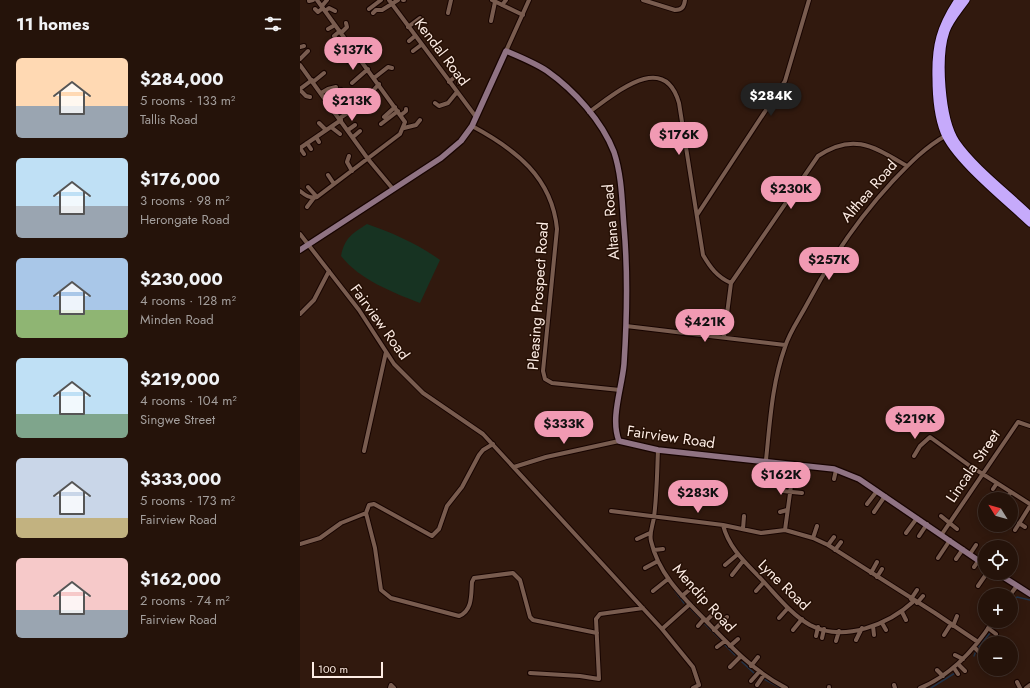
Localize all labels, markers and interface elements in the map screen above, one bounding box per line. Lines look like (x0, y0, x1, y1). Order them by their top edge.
text: 11 homes (16, 12, 90, 36)
icon: filters (262, 13, 284, 35)
street label: Kendal Road (409, 14, 475, 90)
pin: $137K (325, 37, 381, 71)
text: $137K (333, 40, 373, 59)
text: $284,000 (140, 67, 224, 91)
icon: home (48, 74, 96, 122)
pin: $284K (743, 83, 799, 117)
text: $284K (750, 86, 792, 105)
pin: $213K (324, 88, 380, 122)
text: 5 rooms · 133 m² (140, 91, 235, 110)
text: $213K (332, 91, 372, 110)
text: Tallis Road (140, 110, 198, 129)
pin: $176K (651, 122, 707, 156)
text: $176K (659, 125, 699, 144)
street label: Althea Road (836, 155, 902, 227)
text: $176,000 (140, 167, 220, 191)
icon: home (48, 174, 96, 222)
pin: $230K (763, 176, 819, 210)
text: $230K (770, 179, 812, 198)
street label: Altana Road (597, 183, 625, 261)
text: 3 rooms · 98 m² (140, 191, 230, 210)
text: Herongate Road (140, 210, 230, 229)
street label: Pleasing Prospect Road (522, 221, 554, 371)
pin: $257K (801, 247, 857, 281)
text: $257K (808, 250, 850, 269)
text: $230,000 (140, 267, 223, 291)
icon: home (48, 274, 96, 322)
street label: Fairview Road (345, 280, 415, 364)
text: 4 rooms · 128 m² (140, 291, 236, 310)
pin: $421K (677, 309, 733, 343)
text: Minden Road (140, 310, 214, 329)
text: $421K (684, 312, 726, 331)
text: $219,000 (140, 367, 220, 391)
icon: home (48, 374, 96, 422)
text: 4 rooms · 104 m² (140, 391, 237, 410)
pin: $219K (887, 406, 943, 440)
text: $219K (894, 409, 936, 428)
text: Singwe Street (140, 410, 215, 429)
pin: $333K (536, 411, 592, 445)
text: $333K (543, 414, 585, 433)
street label: Fairview Road (625, 420, 717, 454)
street label: Lincala Street (940, 425, 1006, 507)
pin: $162K (753, 462, 809, 496)
text: $162K (760, 465, 802, 484)
text: $333,000 (140, 467, 221, 491)
icon: home (48, 474, 96, 522)
pin: $283K (670, 480, 726, 514)
text: $283K (677, 483, 719, 502)
text: 5 rooms · 173 m² (140, 491, 235, 510)
north arrow (978, 492, 1018, 532)
map controls (978, 492, 1018, 676)
text: Fairview Road (140, 510, 217, 529)
button: locate (978, 540, 1018, 580)
street label: Lyne Road (753, 554, 815, 616)
street label: Mendip Road (667, 559, 741, 637)
text: $162,000 (140, 567, 221, 591)
icon: home (48, 574, 96, 622)
button: + (978, 588, 1018, 628)
text: 2 rooms · 74 m² (140, 591, 230, 610)
text: Fairview Road (140, 610, 217, 629)
button: − (978, 636, 1018, 676)
scale bar (312, 660, 383, 679)
text: 100 m (318, 661, 348, 677)

